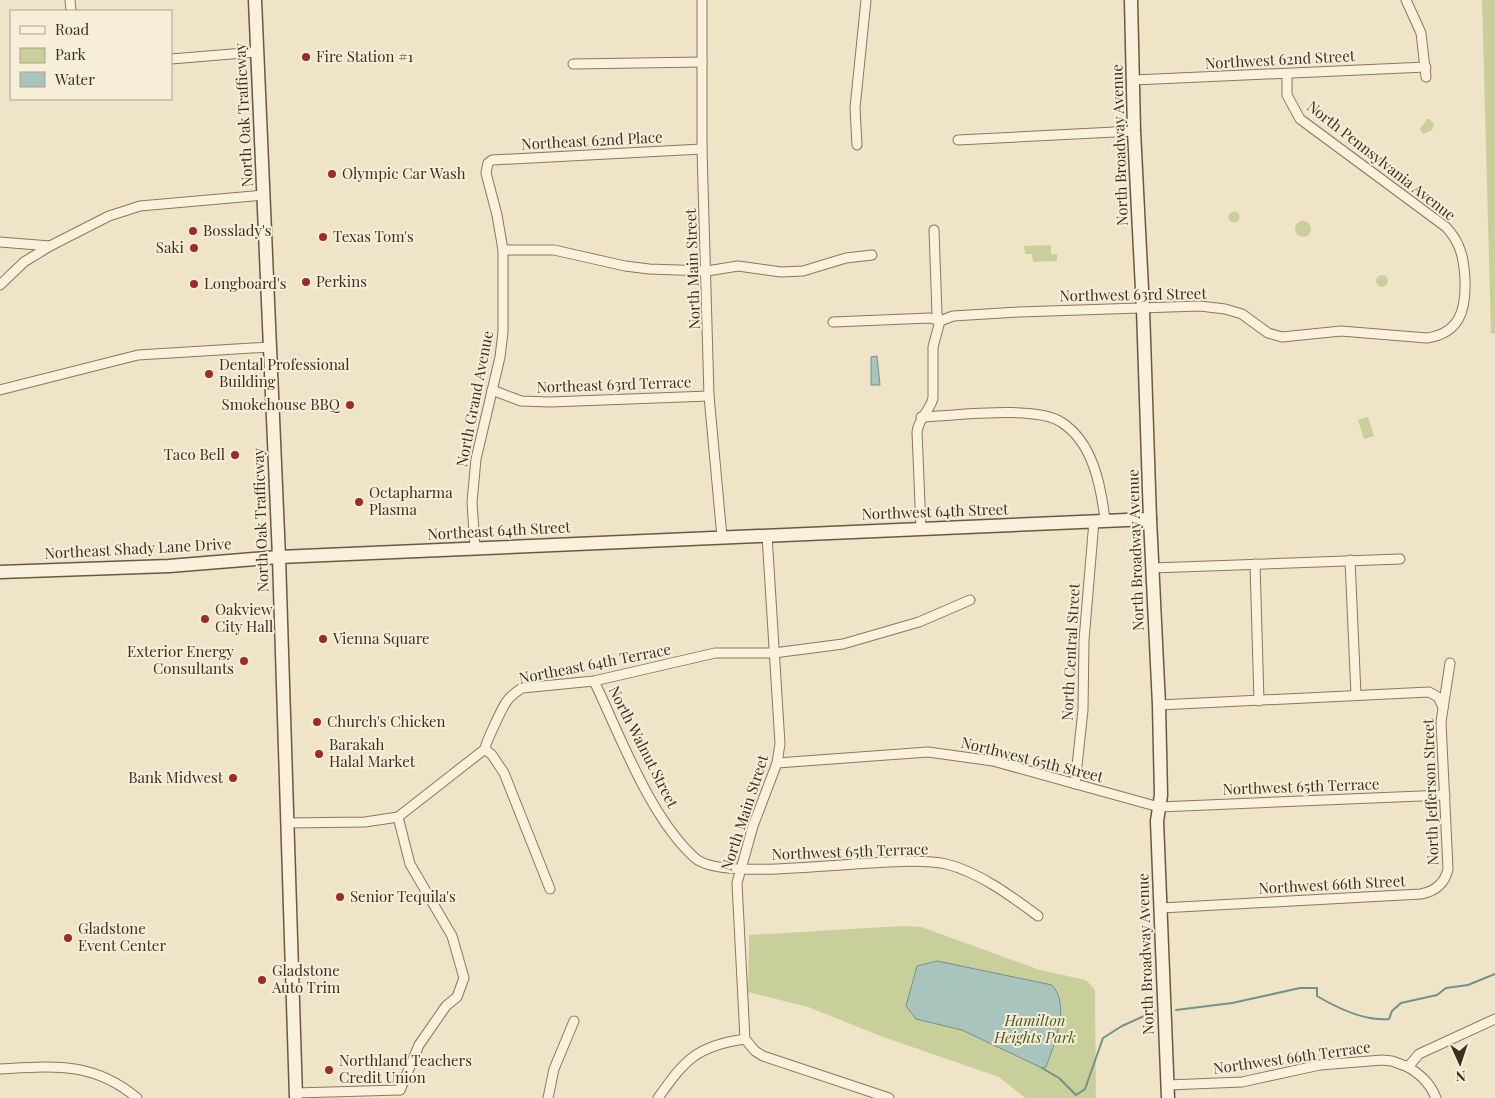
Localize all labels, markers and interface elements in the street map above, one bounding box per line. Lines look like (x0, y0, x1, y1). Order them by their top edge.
legend (10, 10, 172, 100)
text: Road (55, 19, 89, 39)
street label: North Oak Trafficway (229, 42, 257, 188)
text: Park (55, 44, 87, 64)
street label: Northwest 62nd Street (1204, 45, 1356, 73)
place label: Fire Station #1 (316, 46, 414, 66)
marker: Fire Station #1 (300, 51, 312, 63)
street label: North Broadway Avenue (1106, 64, 1132, 226)
text: Water (54, 69, 95, 89)
street label: North Pennsylvania Avenue (1303, 96, 1460, 225)
street label: Northeast 62nd Place (521, 126, 663, 154)
place label: Olympic Car Wash (342, 163, 466, 183)
marker: Olympic Car Wash (326, 168, 338, 180)
street label: North Main Street (680, 208, 704, 330)
place label: Bosslady's (203, 220, 272, 240)
marker: Bosslady's (187, 225, 199, 237)
place label: Texas Tom's (333, 226, 414, 246)
marker: Texas Tom's (317, 231, 329, 243)
place label: Saki (156, 237, 185, 257)
marker: Saki (188, 242, 200, 254)
place label: Perkins (316, 271, 367, 291)
place label: Longboard's (204, 273, 287, 293)
marker: Perkins (300, 276, 312, 288)
marker: Longboard's (188, 278, 200, 290)
street label: Northwest 63rd Street (1059, 283, 1207, 305)
street label: North Grand Avenue (451, 329, 497, 469)
place label: Dental Professional Building (219, 354, 350, 391)
marker: Dental Professional Building (203, 368, 215, 380)
street label: Northeast 63rd Terrace (536, 371, 692, 397)
place label: Smokehouse BBQ (222, 394, 341, 414)
marker: Smokehouse BBQ (344, 399, 356, 411)
place label: Taco Bell (164, 444, 225, 464)
street label: North Oak Trafficway (247, 447, 273, 593)
marker: Taco Bell (229, 449, 241, 461)
street label: North Broadway Avenue (1122, 469, 1148, 631)
place label: Octapharma Plasma (369, 482, 453, 519)
marker: Octapharma Plasma (353, 496, 365, 508)
street label: Northwest 64th Street (861, 498, 1009, 524)
street label: Northeast 64th Street (427, 516, 572, 544)
street label: Northeast Shady Lane Drive (44, 533, 232, 563)
street label: North Central Street (1056, 582, 1084, 721)
place label: Oakview City Hall (215, 599, 273, 636)
marker: Oakview City Hall (199, 613, 211, 625)
place label: Vienna Square (332, 628, 430, 648)
marker: Vienna Square (317, 633, 329, 645)
street label: Northeast 64th Terrace (517, 638, 673, 688)
place label: Exterior Energy Consultants (127, 641, 234, 678)
marker: Exterior Energy Consultants (238, 655, 250, 667)
street label: North Walnut Street (605, 682, 684, 811)
place label: Church's Chicken (327, 711, 446, 731)
marker: Church's Chicken (311, 716, 323, 728)
street label: North Jefferson Street (1417, 718, 1443, 866)
street label: Northwest 65th Street (959, 732, 1106, 787)
place label: Barakah Halal Market (329, 734, 416, 771)
marker: Barakah Halal Market (313, 748, 325, 760)
street label: North Main Street (716, 751, 772, 873)
place label: Bank Midwest (128, 767, 224, 787)
marker: Bank Midwest (227, 772, 239, 784)
street label: Northwest 65th Terrace (1222, 773, 1380, 799)
street label: Northwest 65th Terrace (771, 838, 929, 864)
street label: Northwest 66th Street (1258, 870, 1407, 898)
street label: North Broadway Avenue (1132, 873, 1158, 1035)
place label: Senior Tequila's (350, 886, 456, 906)
marker: Senior Tequila's (334, 891, 346, 903)
place label: Gladstone Event Center (78, 918, 166, 955)
marker: Gladstone Event Center (62, 932, 74, 944)
place label: Gladstone Auto Trim (271, 960, 341, 997)
marker: Gladstone Auto Trim (256, 974, 268, 986)
park label: Hamilton Heights Park (993, 1010, 1076, 1047)
street label: Northwest 66th Terrace (1212, 1036, 1372, 1078)
north arrow (1435, 1038, 1485, 1088)
place label: Northland Teachers Credit Union (339, 1050, 472, 1087)
marker: Northland Teachers Credit Union (323, 1064, 335, 1076)
text: N (1455, 1067, 1466, 1086)

